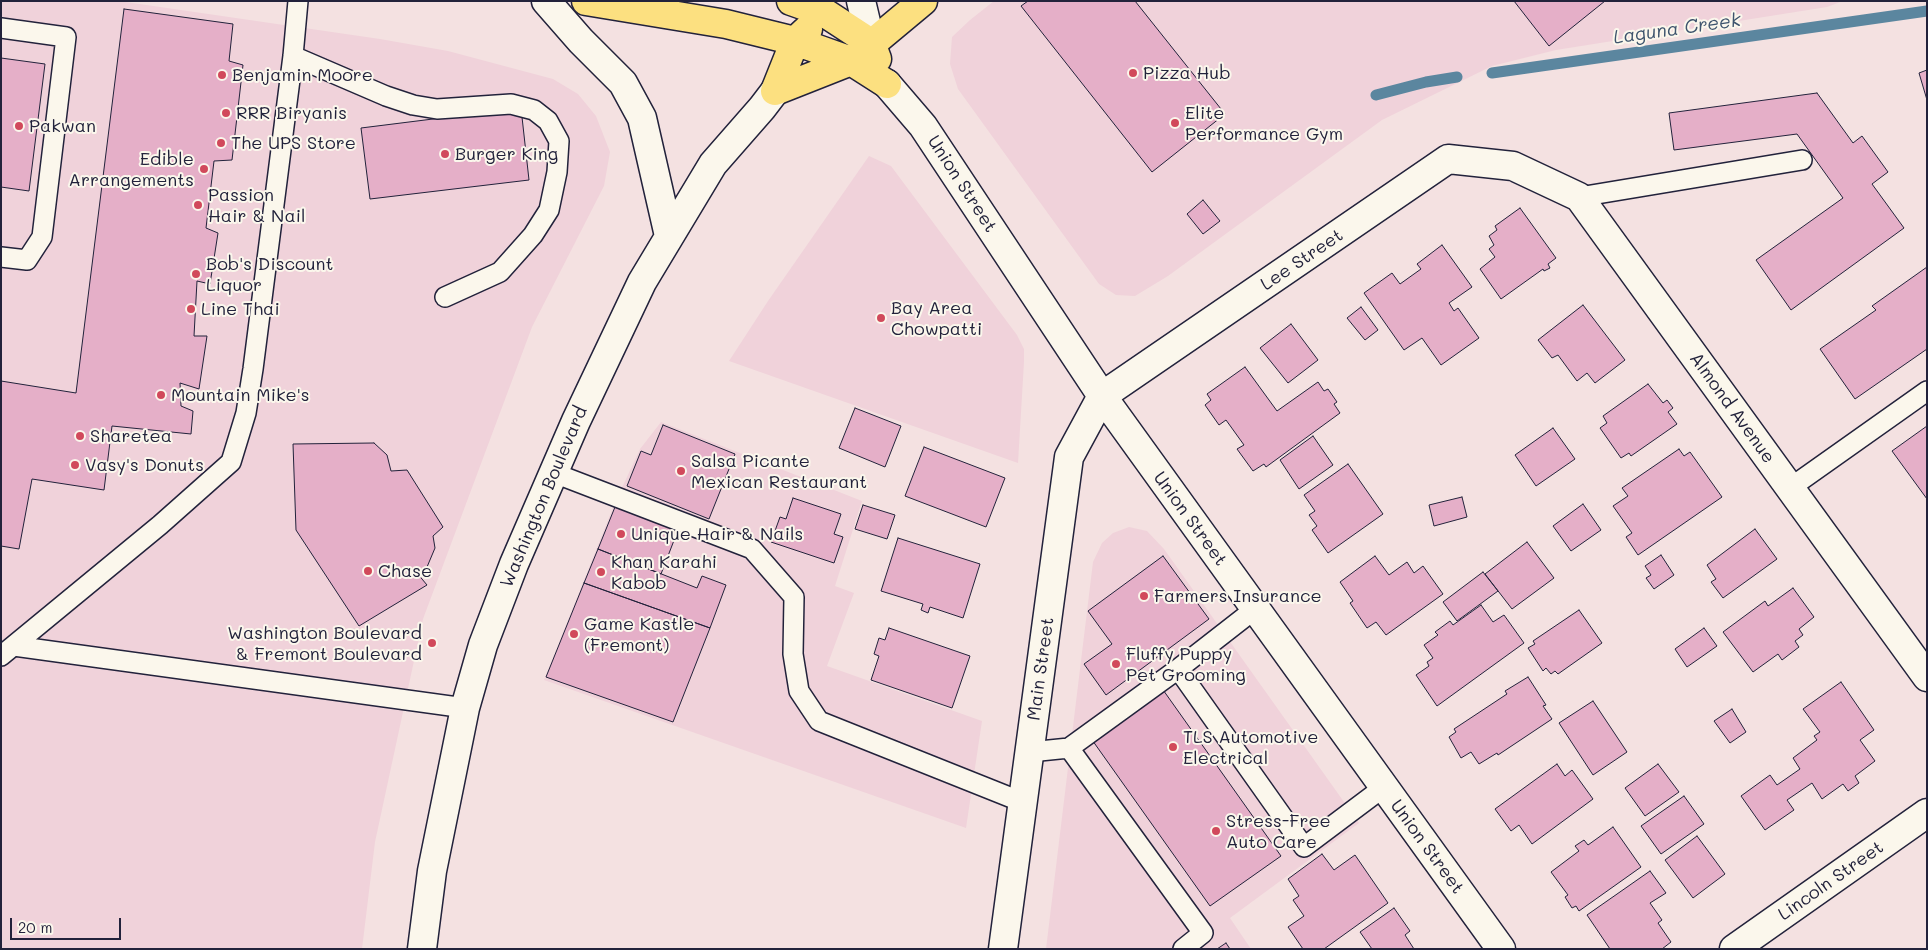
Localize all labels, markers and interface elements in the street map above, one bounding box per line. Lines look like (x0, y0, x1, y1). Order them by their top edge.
water label: Laguna Creek (1612, 9, 1742, 49)
place label: Pizza Hub (1143, 62, 1231, 84)
place label: Benjamin Moore (232, 64, 373, 86)
marker: Pizza Hub (1127, 67, 1139, 79)
marker: Benjamin Moore (216, 69, 228, 81)
place label: RRR Biryanis (236, 102, 347, 124)
place label: Elite Performance Gym (1185, 102, 1343, 144)
marker: RRR Biryanis (220, 107, 232, 119)
place label: Pakwan (29, 115, 96, 137)
marker: Elite Performance Gym (1169, 117, 1181, 129)
marker: Pakwan (13, 120, 25, 132)
street label: Union Street (923, 131, 1001, 237)
place label: The UPS Store (231, 132, 356, 154)
marker: The UPS Store (215, 137, 227, 149)
place label: Burger King (455, 143, 558, 165)
place label: Edible Arrangements (69, 148, 194, 190)
marker: Burger King (439, 148, 451, 160)
marker: Edible Arrangements (198, 163, 210, 175)
place label: Passion Hair & Nail (208, 184, 306, 226)
marker: Passion Hair & Nail (192, 199, 204, 211)
street label: Lee Street (1257, 225, 1347, 295)
place label: Bob's Discount Liquor (206, 253, 333, 296)
marker: Bob's Discount Liquor (190, 268, 202, 280)
place label: Bay Area Chowpatti (891, 297, 982, 340)
place label: Line Thai (201, 298, 280, 320)
marker: Line Thai (185, 303, 197, 315)
marker: Bay Area Chowpatti (875, 312, 887, 324)
street label: Almond Avenue (1685, 348, 1779, 468)
place label: Mountain Mike's (171, 384, 309, 406)
marker: Mountain Mike's (155, 389, 167, 401)
street label: Washington Boulevard (496, 403, 592, 591)
place label: Sharetea (90, 425, 172, 447)
marker: Sharetea (74, 430, 86, 442)
place label: Salsa Picante Mexican Restaurant (691, 450, 867, 492)
place label: Vasy's Donuts (85, 454, 204, 476)
marker: Vasy's Donuts (69, 459, 81, 471)
marker: Salsa Picante Mexican Restaurant (675, 465, 687, 477)
street label: Union Street (1149, 468, 1231, 570)
place label: Unique Hair & Nails (631, 523, 803, 545)
marker: Unique Hair & Nails (615, 528, 627, 540)
place label: Khan Karahi Kabob (611, 551, 717, 594)
place label: Chase (378, 560, 432, 582)
marker: Chase (362, 565, 374, 577)
marker: Khan Karahi Kabob (595, 566, 607, 578)
place label: Farmers Insurance (1154, 585, 1322, 607)
marker: Farmers Insurance (1138, 590, 1150, 602)
place label: Game Kastle (Fremont) (584, 613, 694, 656)
street label: Main Street (1023, 616, 1059, 722)
place label: Washington Boulevard & Fremont Boulevard (227, 622, 422, 664)
marker: Game Kastle (Fremont) (568, 628, 580, 640)
marker: Washington Boulevard & Fremont Boulevard (426, 637, 438, 649)
place label: Fluffy Puppy Pet Grooming (1126, 643, 1246, 686)
marker: Fluffy Puppy Pet Grooming (1110, 658, 1122, 670)
place label: TLS Automotive Electrical (1183, 726, 1318, 769)
marker: TLS Automotive Electrical (1167, 741, 1179, 753)
street label: Union Street (1386, 796, 1468, 898)
place label: Stress-Free Auto Care (1226, 810, 1331, 852)
marker: Stress-Free Auto Care (1210, 825, 1222, 837)
street label: Lincoln Street (1774, 837, 1888, 925)
scale bar (12, 908, 124, 940)
text: 20 m (18, 917, 52, 937)

